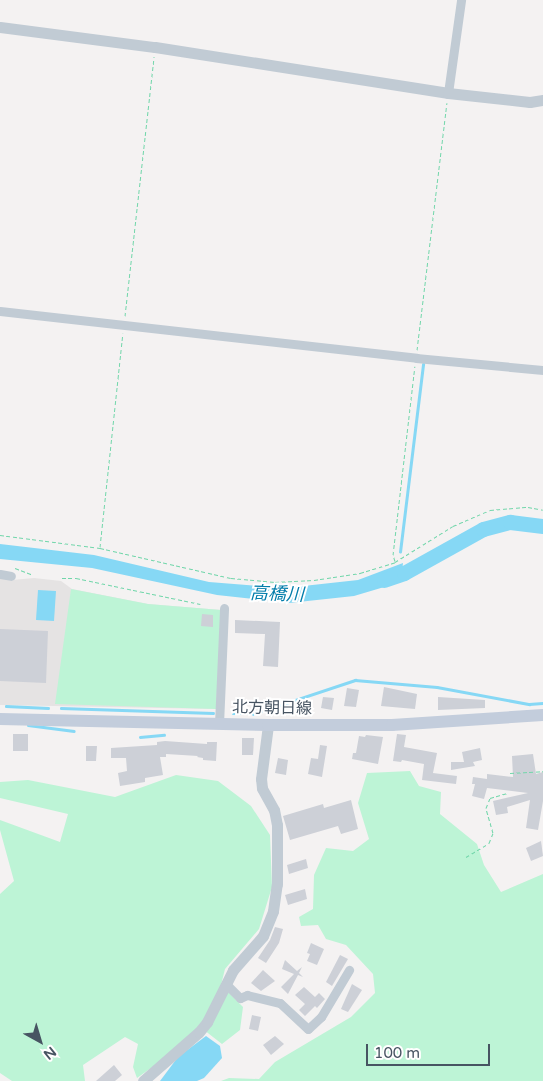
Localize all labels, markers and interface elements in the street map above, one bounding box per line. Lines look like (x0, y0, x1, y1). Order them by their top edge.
water label: 高橋川 (250, 582, 304, 606)
street label: 北方朝日線 (232, 698, 312, 718)
north arrow (15, 1016, 65, 1066)
scale bar (368, 1034, 492, 1066)
text: N (40, 1043, 59, 1063)
text: 100 m (374, 1044, 420, 1062)

